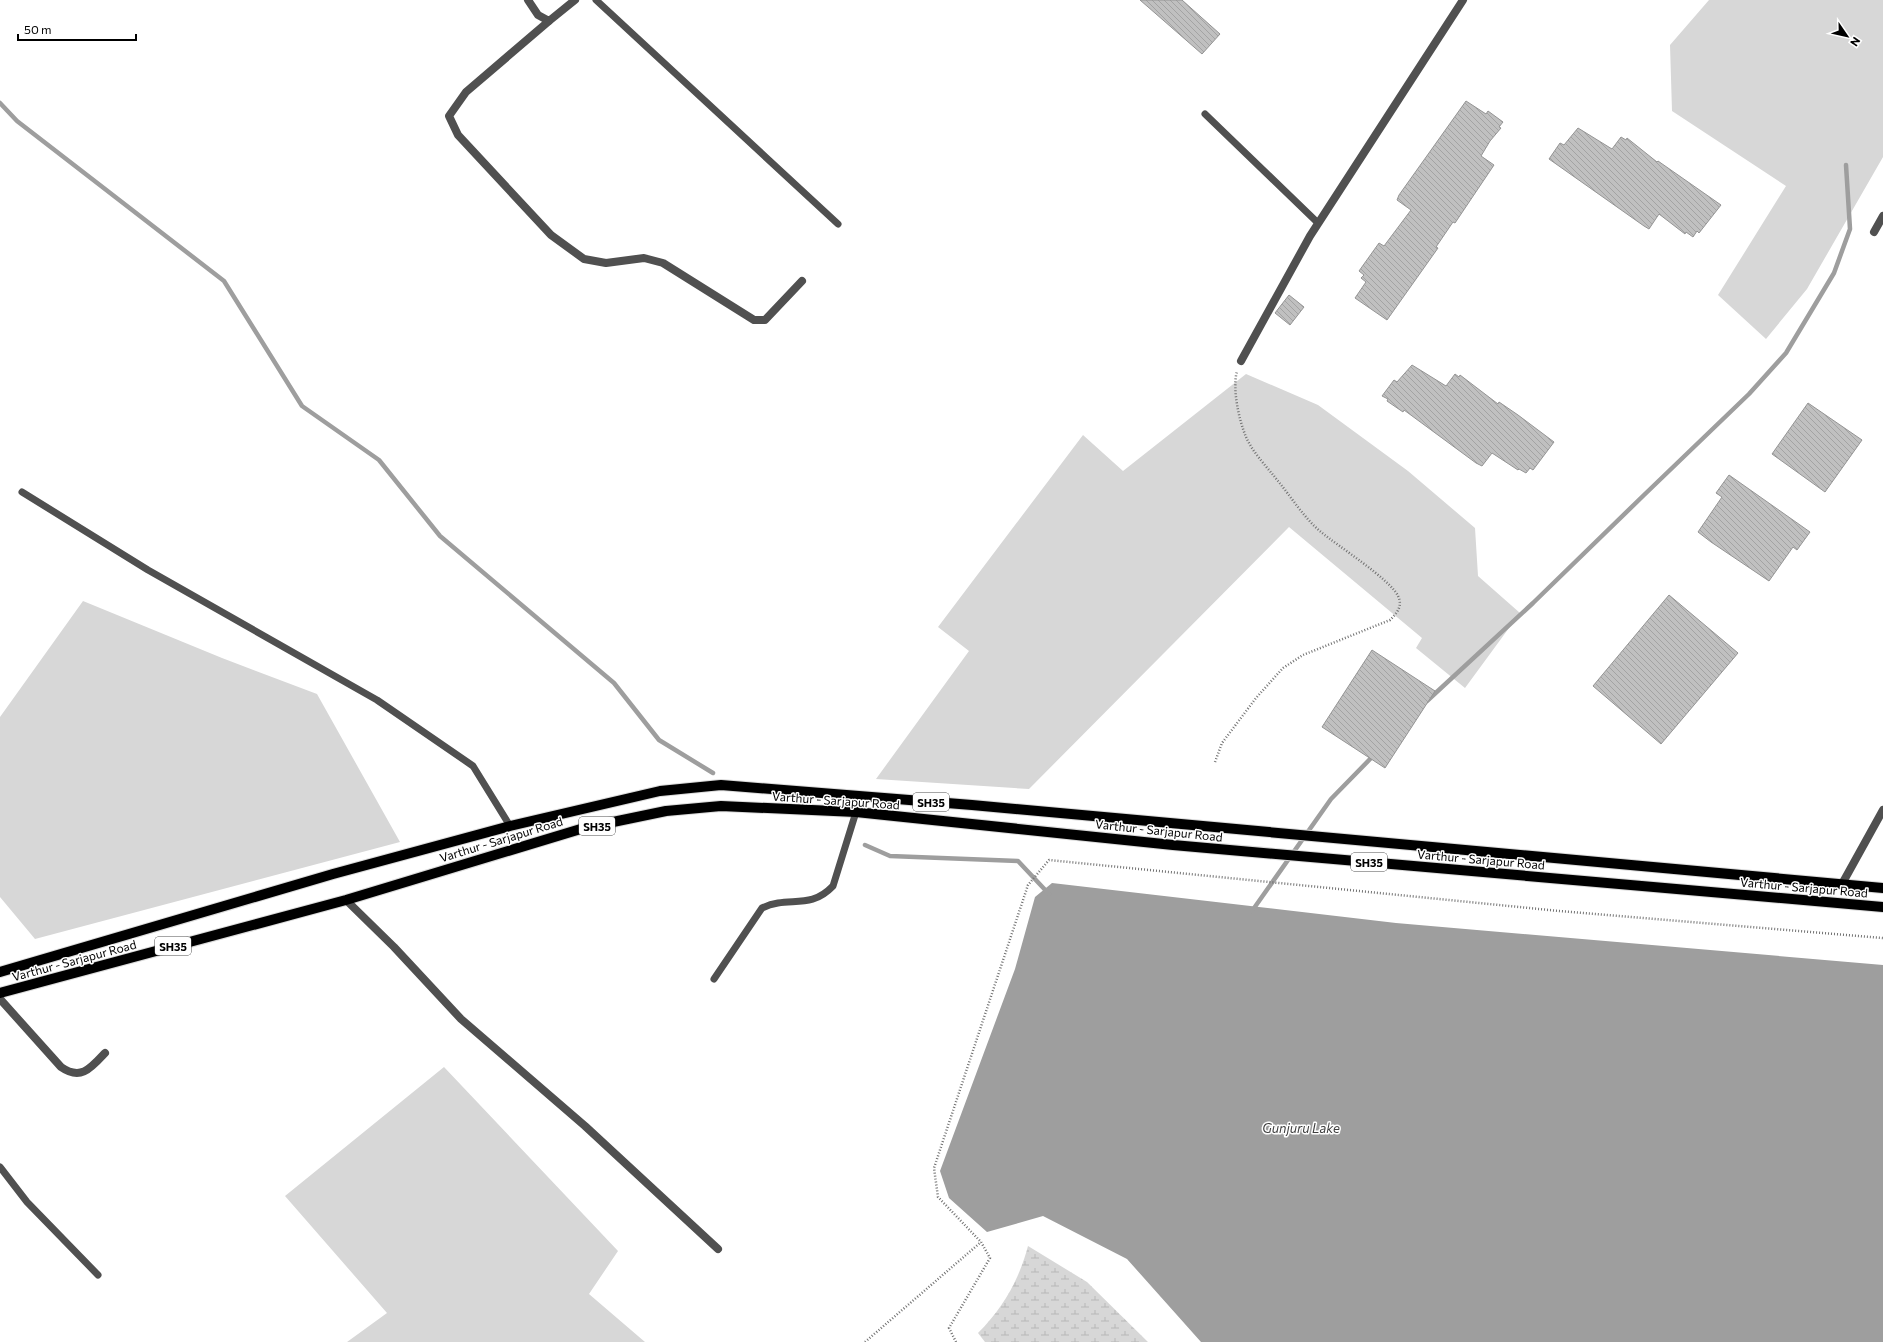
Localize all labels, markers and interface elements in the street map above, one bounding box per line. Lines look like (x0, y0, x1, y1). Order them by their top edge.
scale bar (18, 16, 136, 42)
north arrow (1827, 16, 1867, 56)
text: 50 m (24, 22, 52, 36)
text: N (1848, 35, 1863, 49)
street label: Varthur - Sarjapur Road (772, 789, 900, 811)
road number: SH35 (913, 793, 949, 811)
street label: Varthur - Sarjapur Road (438, 814, 564, 864)
street label: Varthur - Sarjapur Road (1095, 816, 1223, 844)
road number: SH35 (579, 817, 615, 835)
street label: Varthur - Sarjapur Road (1417, 846, 1545, 872)
road number: SH35 (1351, 853, 1387, 871)
street label: Varthur - Sarjapur Road (1740, 874, 1868, 900)
street label: Varthur - Sarjapur Road (10, 937, 138, 983)
road number: SH35 (155, 937, 191, 955)
water label: Gunjuru Lake (1262, 1120, 1340, 1136)

